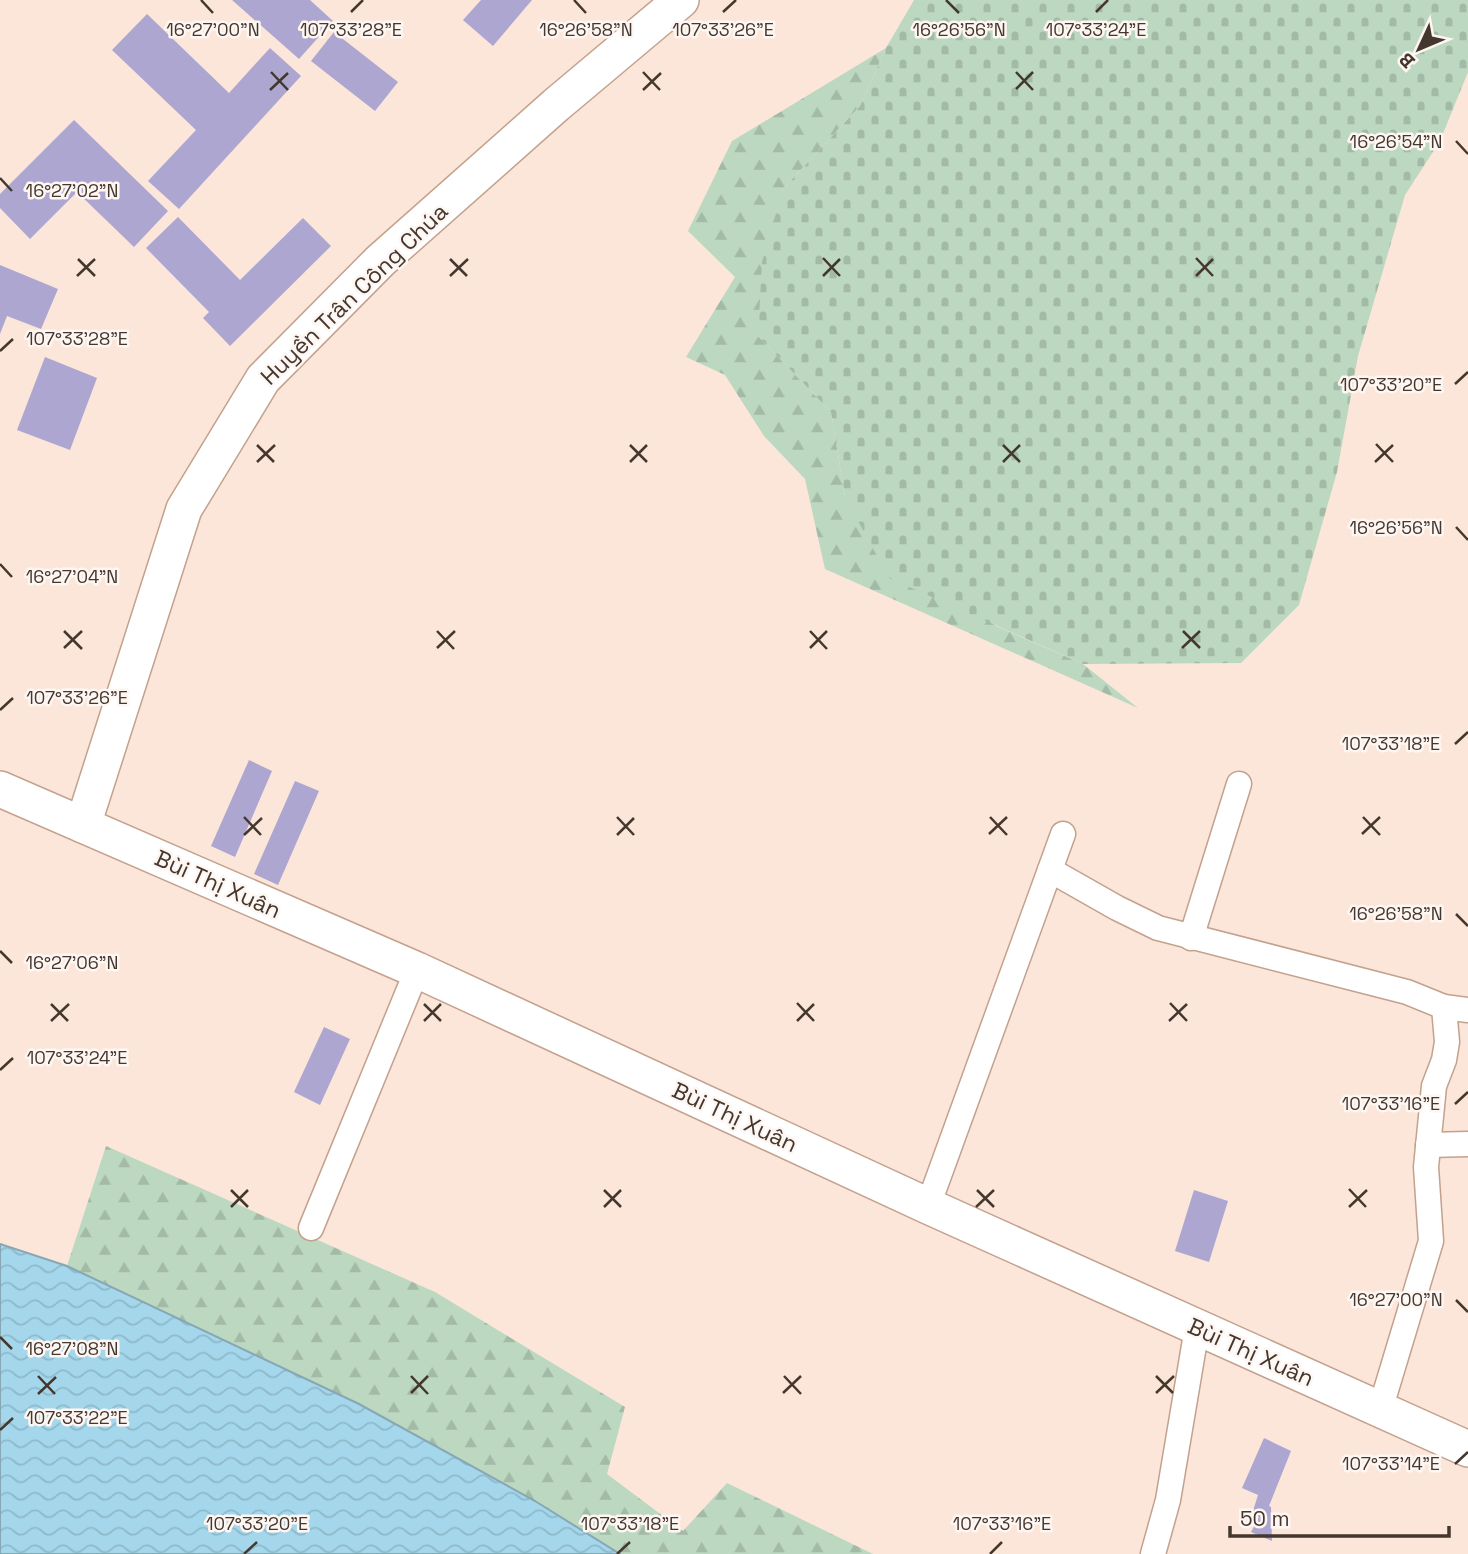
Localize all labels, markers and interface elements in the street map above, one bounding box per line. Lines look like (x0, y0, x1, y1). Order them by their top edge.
north arrow (1384, 14, 1454, 84)
text: 16°27'00"N (166, 18, 260, 41)
text: 107°33'28"E (300, 18, 402, 41)
text: 16°26'58"N (539, 18, 633, 41)
text: 107°33'26"E (672, 18, 774, 41)
text: 16°26'56"N (912, 18, 1006, 41)
text: 107°33'24"E (1046, 18, 1146, 41)
text: B (1394, 47, 1421, 74)
text: 16°26'54"N (1350, 130, 1442, 153)
text: 16°27'02"N (26, 179, 118, 202)
street label: Huyền Trân Công Chúa (254, 197, 454, 391)
text: 107°33'28"E (26, 327, 128, 350)
text: 107°33'20"E (1340, 373, 1442, 396)
text: 16°26'56"N (1349, 516, 1443, 539)
text: 16°27'04"N (26, 565, 118, 588)
text: 107°33'26"E (26, 686, 128, 709)
text: 107°33'18"E (1342, 732, 1440, 755)
street label: Bùi Thị Xuân (150, 843, 286, 925)
text: 16°26'58"N (1349, 902, 1443, 925)
text: 16°27'06"N (26, 951, 118, 974)
text: 107°33'24"E (27, 1046, 127, 1069)
street label: Bùi Thị Xuân (667, 1075, 803, 1159)
text: 107°33'16"E (1342, 1092, 1440, 1115)
text: 16°27'00"N (1349, 1288, 1443, 1311)
street label: Bùi Thị Xuân (1183, 1311, 1319, 1393)
text: 16°27'08"N (25, 1337, 119, 1360)
text: 107°33'22"E (26, 1406, 128, 1429)
text: 107°33'14"E (1342, 1452, 1440, 1475)
scale bar (1230, 1494, 1449, 1538)
text: 50 m (1240, 1505, 1290, 1532)
text: 107°33'20"E (206, 1512, 308, 1535)
text: 107°33'18"E (581, 1512, 679, 1535)
text: 107°33'16"E (953, 1512, 1051, 1535)

